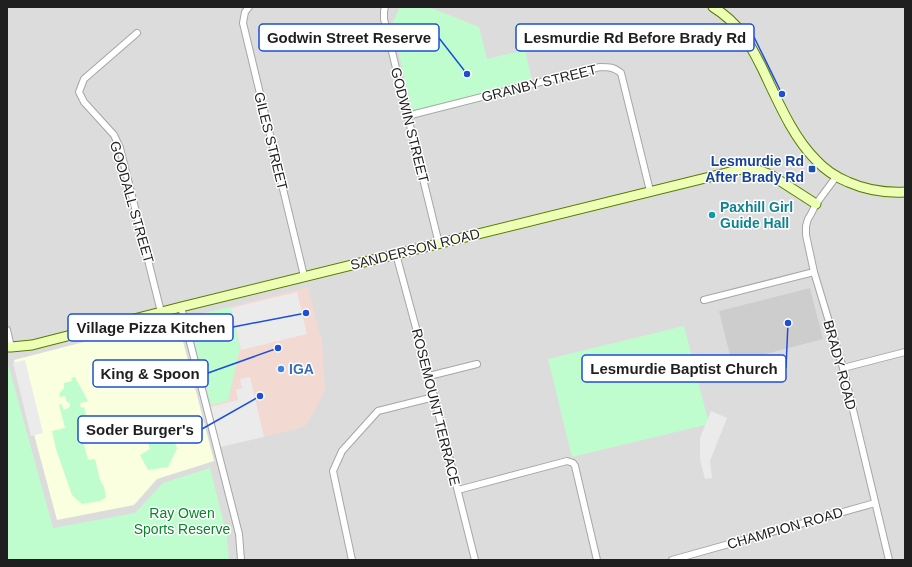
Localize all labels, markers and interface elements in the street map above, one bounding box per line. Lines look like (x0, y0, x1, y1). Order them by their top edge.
callout: Godwin Street Reserve (259, 24, 439, 51)
callout: Lesmurdie Rd Before Brady Rd (516, 24, 754, 51)
text: Godwin Street Reserve (267, 29, 431, 46)
text: Lesmurdie Rd Before Brady Rd (524, 29, 746, 46)
street label: GRANBY STREET (480, 61, 599, 105)
street label: GODWIN STREET (388, 66, 432, 185)
street label: GILES STREET (251, 90, 291, 192)
street label: GOODALL STREET (107, 139, 157, 265)
place label: Lesmurdie Rd After Brady Rd (705, 153, 804, 185)
marker: Lesmurdie Rd After Brady Rd (807, 164, 817, 174)
place label: Paxhill Girl Guide Hall (720, 199, 793, 231)
marker: Paxhill Girl Guide Hall (707, 210, 717, 220)
street label: SANDERSON ROAD (349, 225, 481, 273)
callout: Village Pizza Kitchen (68, 314, 233, 341)
street label: BRADY ROAD (820, 318, 860, 412)
text: Village Pizza Kitchen (77, 319, 225, 336)
street label: ROSEMOUNT TERRACE (409, 327, 463, 487)
callout: Lesmurdie Baptist Church (582, 355, 786, 382)
callout: King & Spoon (93, 360, 208, 387)
text: Lesmurdie Baptist Church (590, 360, 778, 377)
place label: IGA (289, 361, 314, 377)
marker: IGA (276, 364, 286, 374)
text: King & Spoon (100, 365, 200, 382)
callout: Soder Burger's (78, 416, 202, 443)
text: Soder Burger's (86, 421, 194, 438)
street label: CHAMPION ROAD (725, 504, 845, 552)
park label: Ray Owen Sports Reserve (134, 505, 230, 537)

